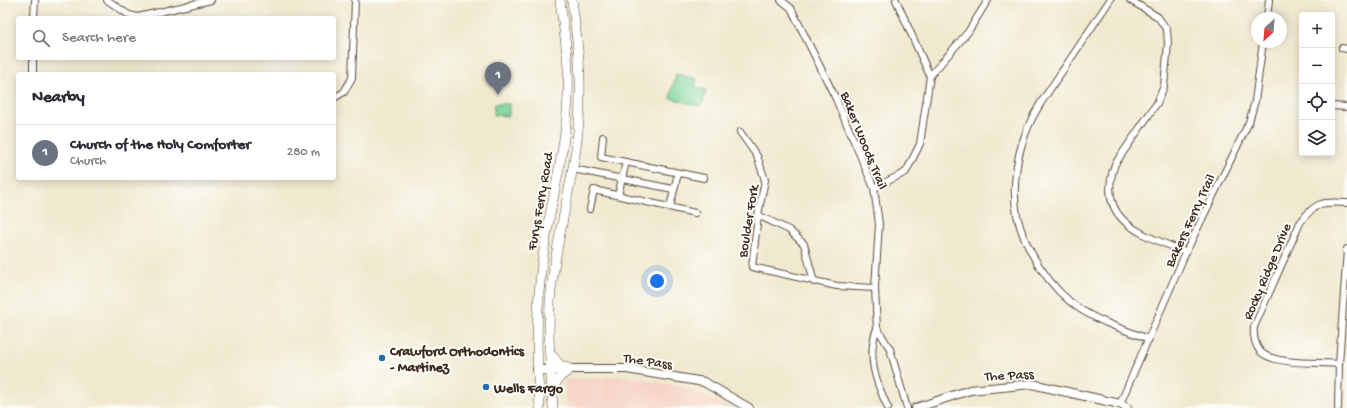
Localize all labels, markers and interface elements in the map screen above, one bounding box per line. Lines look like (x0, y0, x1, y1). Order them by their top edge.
north arrow (1251, 12, 1287, 48)
map controls (1299, 12, 1335, 156)
button: + (1299, 12, 1335, 48)
search box (16, 16, 336, 60)
icon: search (30, 27, 52, 49)
text: Search here (62, 29, 136, 47)
button: − (1299, 48, 1335, 84)
pin: 1 (485, 62, 511, 95)
button: locate (1299, 84, 1335, 120)
text: Nearby (32, 88, 85, 108)
street label: Baker Woods Trail (835, 89, 890, 192)
button: layers (1299, 120, 1335, 156)
text: Church of the Holy Comforter (70, 136, 251, 154)
text: 1 (42, 145, 48, 160)
text: 280 m (287, 145, 320, 160)
street label: Furys Ferry Road (524, 149, 559, 253)
text: Church (70, 154, 106, 169)
street label: Bakers Ferry Trail (1162, 172, 1220, 271)
street label: Boulder Fork (735, 182, 764, 260)
street label: Rocky Ridge Drive (1240, 220, 1297, 323)
your location (647, 271, 667, 291)
place label: Crawford Orthodontics - Martinez (389, 344, 525, 377)
street label: The Pass (621, 350, 674, 374)
marker: Crawford Orthodontics - Martinez (377, 353, 387, 363)
street label: The Pass (983, 367, 1035, 386)
place label: Wells Fargo (493, 381, 564, 398)
marker: Wells Fargo (481, 382, 491, 392)

